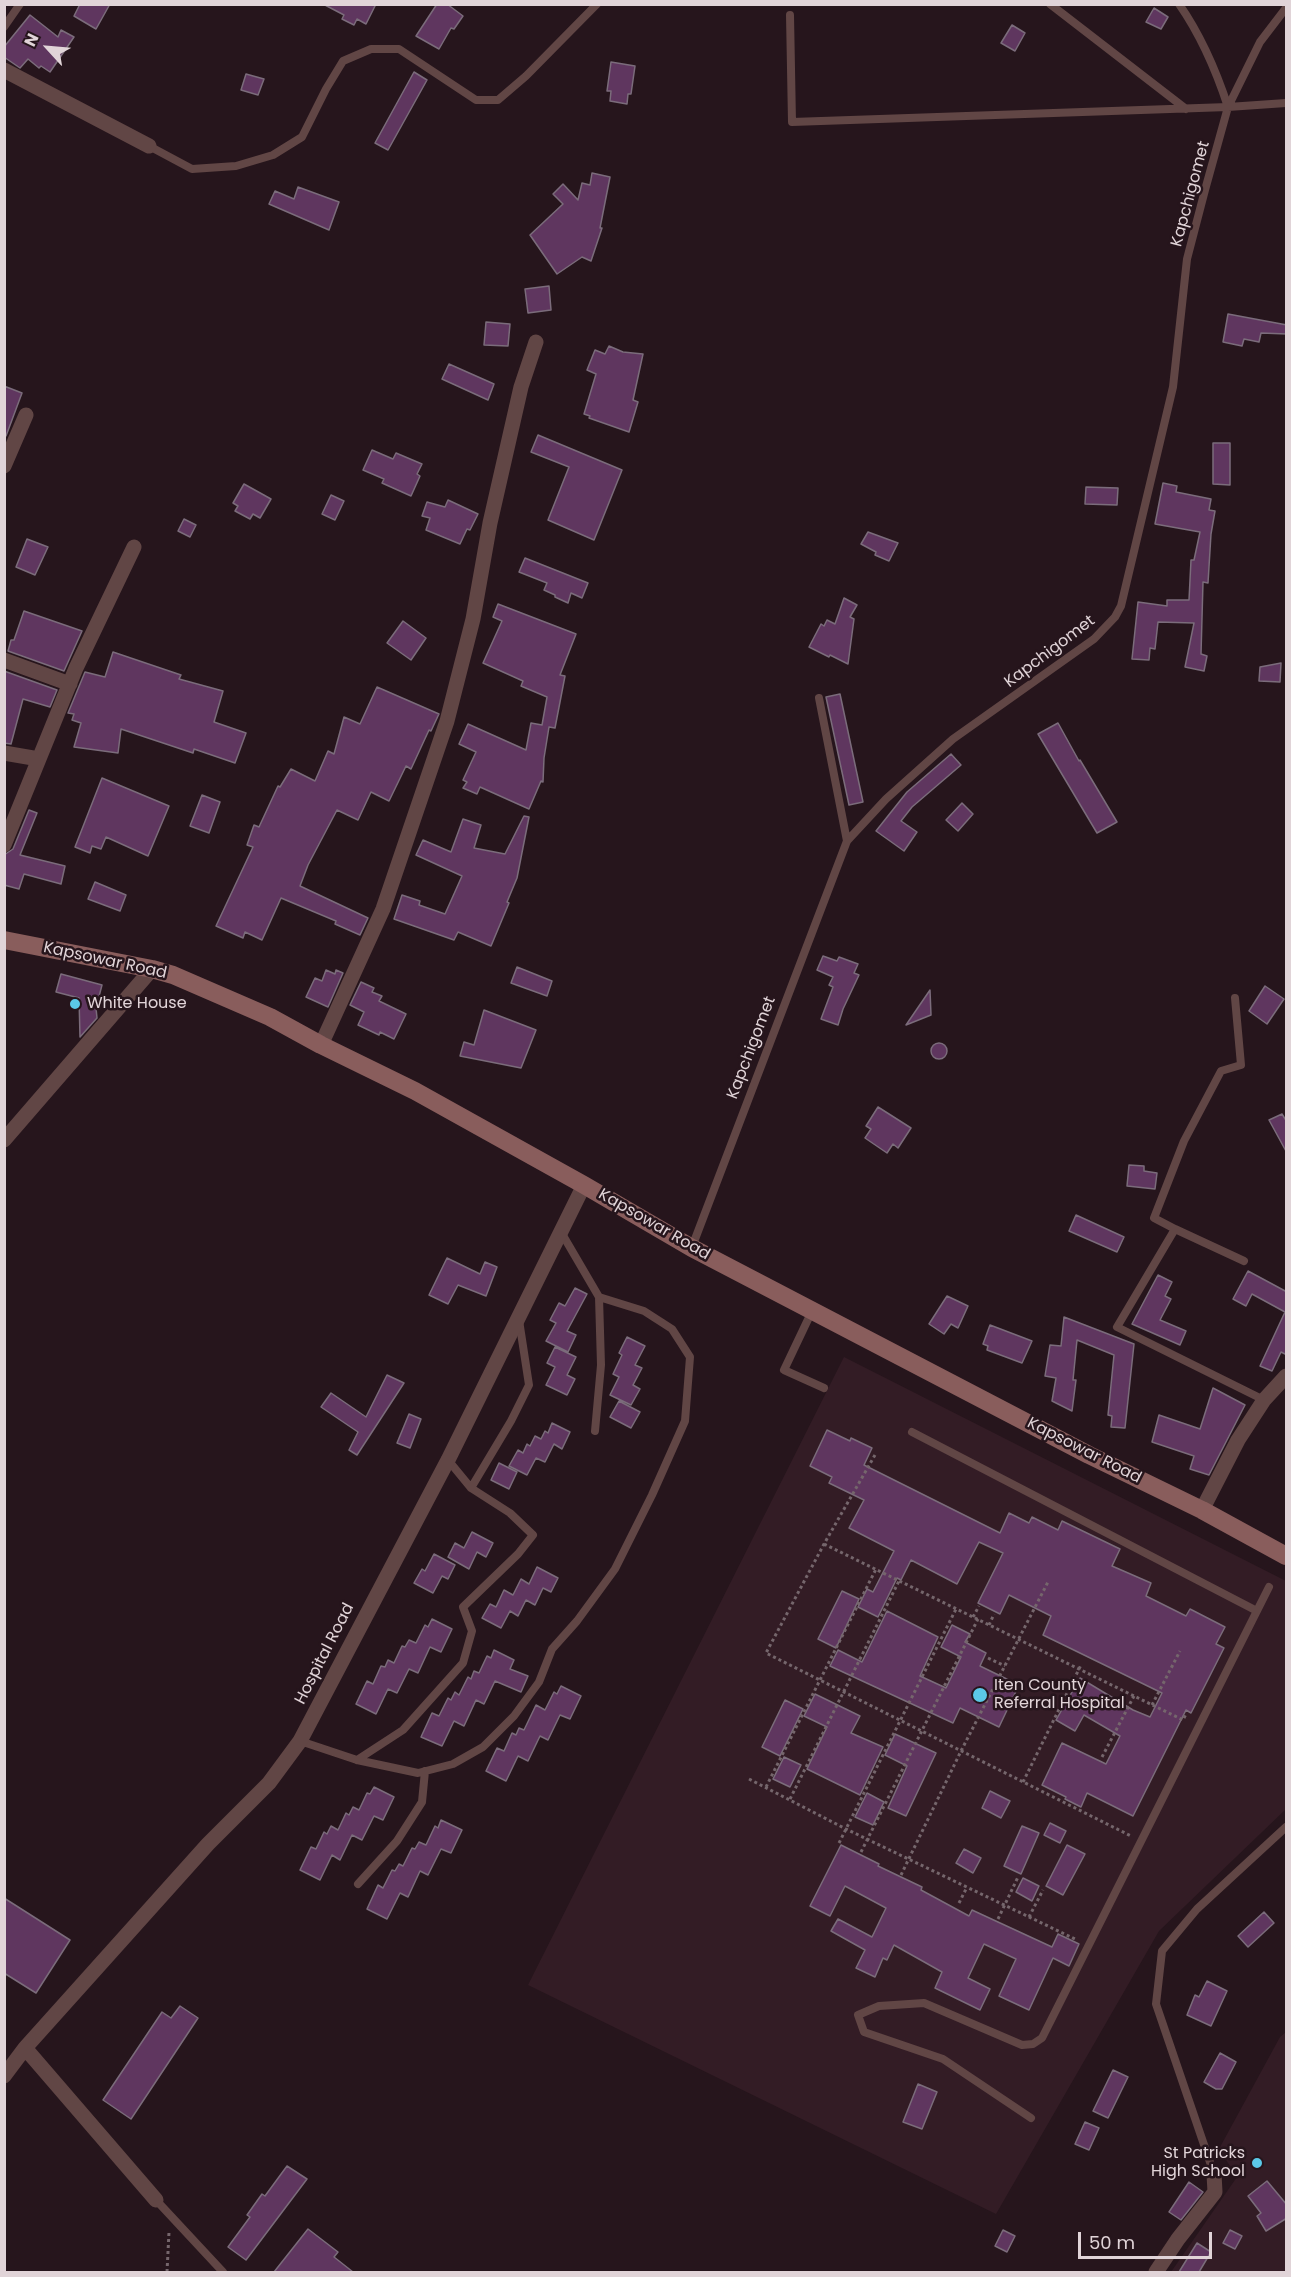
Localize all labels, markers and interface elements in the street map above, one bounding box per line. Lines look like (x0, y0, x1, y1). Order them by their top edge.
north arrow (18, 18, 78, 78)
text: N (18, 29, 44, 50)
street label: Kapchigomet (1168, 139, 1214, 249)
street label: Kapchigomet (1001, 612, 1099, 692)
street label: Kapsowar Road (42, 939, 168, 983)
place label: White House (87, 994, 187, 1014)
street label: Kapchigomet (724, 994, 780, 1102)
marker: White House (68, 997, 82, 1011)
street label: Kapsowar Road (595, 1185, 713, 1265)
street label: Kapsowar Road (1024, 1414, 1144, 1488)
street label: Hospital Road (291, 1600, 359, 1708)
place label: Iten County Referral Hospital (994, 1676, 1125, 1714)
marker: Iten County Referral Hospital (971, 1686, 989, 1704)
place label: St Patricks High School (1151, 2144, 1245, 2182)
marker: St Patricks High School (1250, 2156, 1264, 2170)
scale bar (1081, 2220, 1214, 2258)
text: 50 m (1089, 2230, 1135, 2255)

